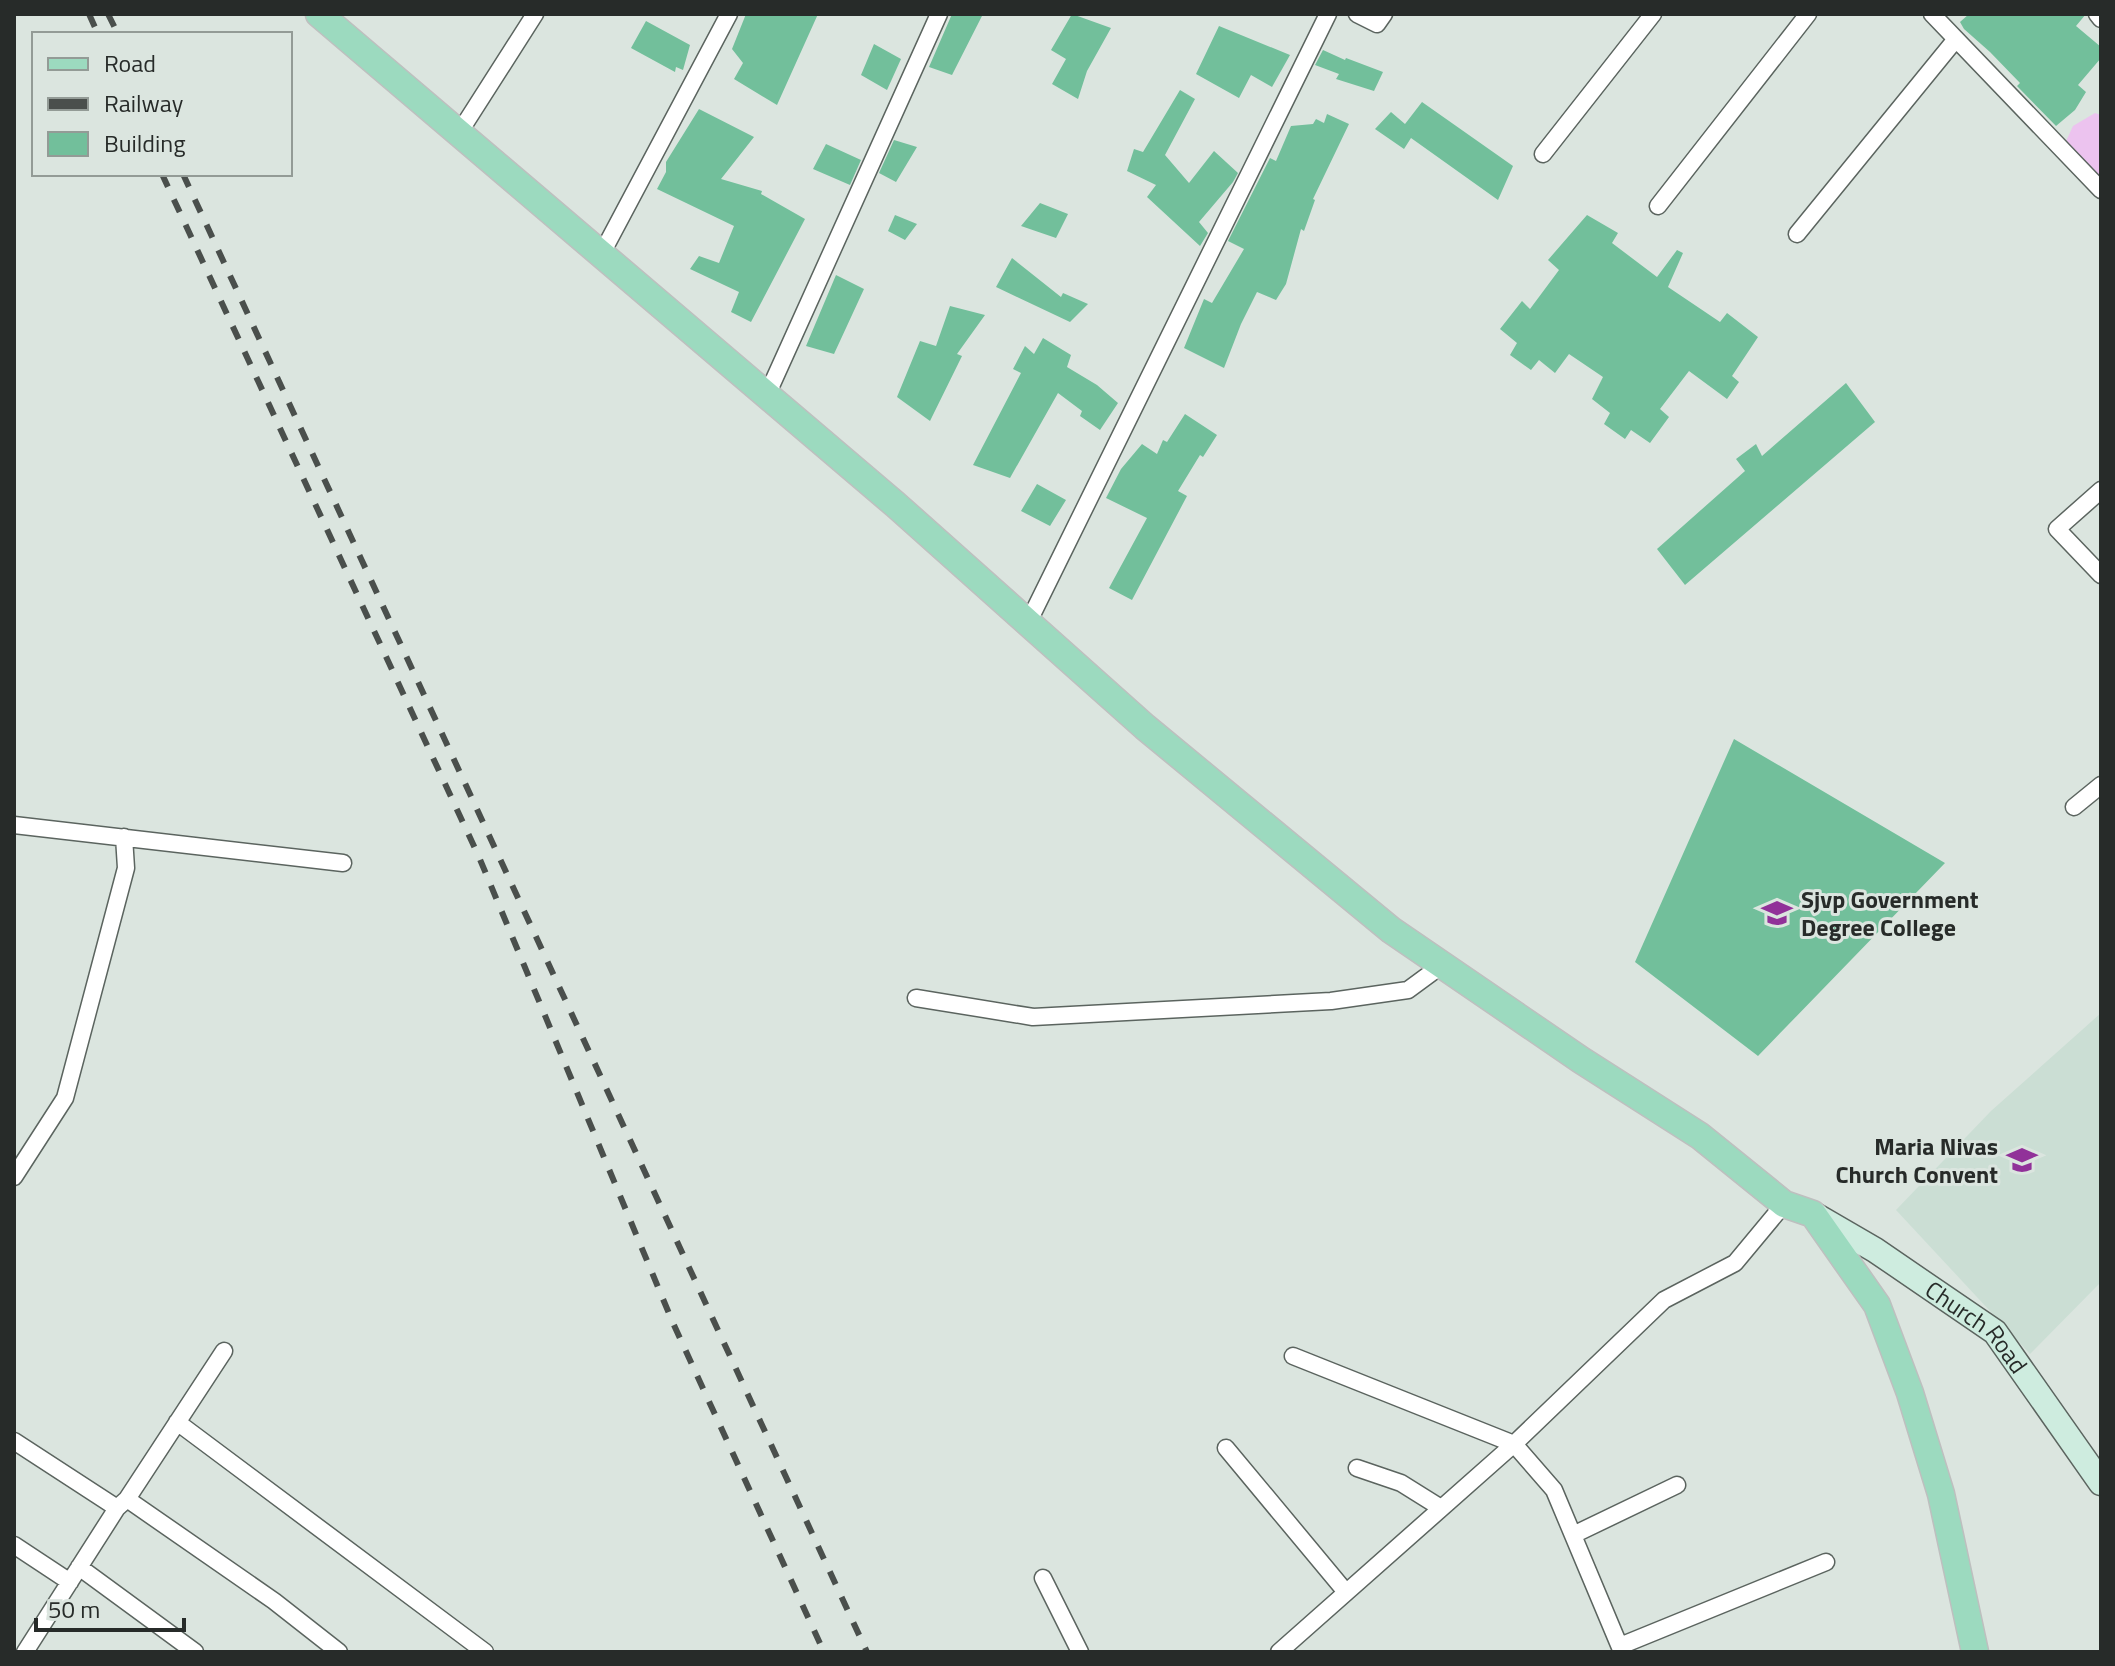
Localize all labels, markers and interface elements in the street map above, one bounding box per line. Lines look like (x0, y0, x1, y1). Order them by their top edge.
legend (32, 32, 292, 176)
text: Road (104, 45, 156, 81)
text: Railway (104, 85, 184, 121)
text: Building (104, 125, 186, 161)
place label: Sjvp Government Degree College (1801, 881, 1979, 945)
school or university icon: Sjvp Government Degree College (1760, 896, 1794, 930)
place label: Maria Nivas Church Convent (1835, 1128, 1998, 1192)
school or university icon: Maria Nivas Church Convent (2005, 1143, 2039, 1177)
street label: Church Road (1918, 1272, 2037, 1381)
scale bar (36, 1582, 184, 1632)
text: 50 m (48, 1591, 100, 1627)

